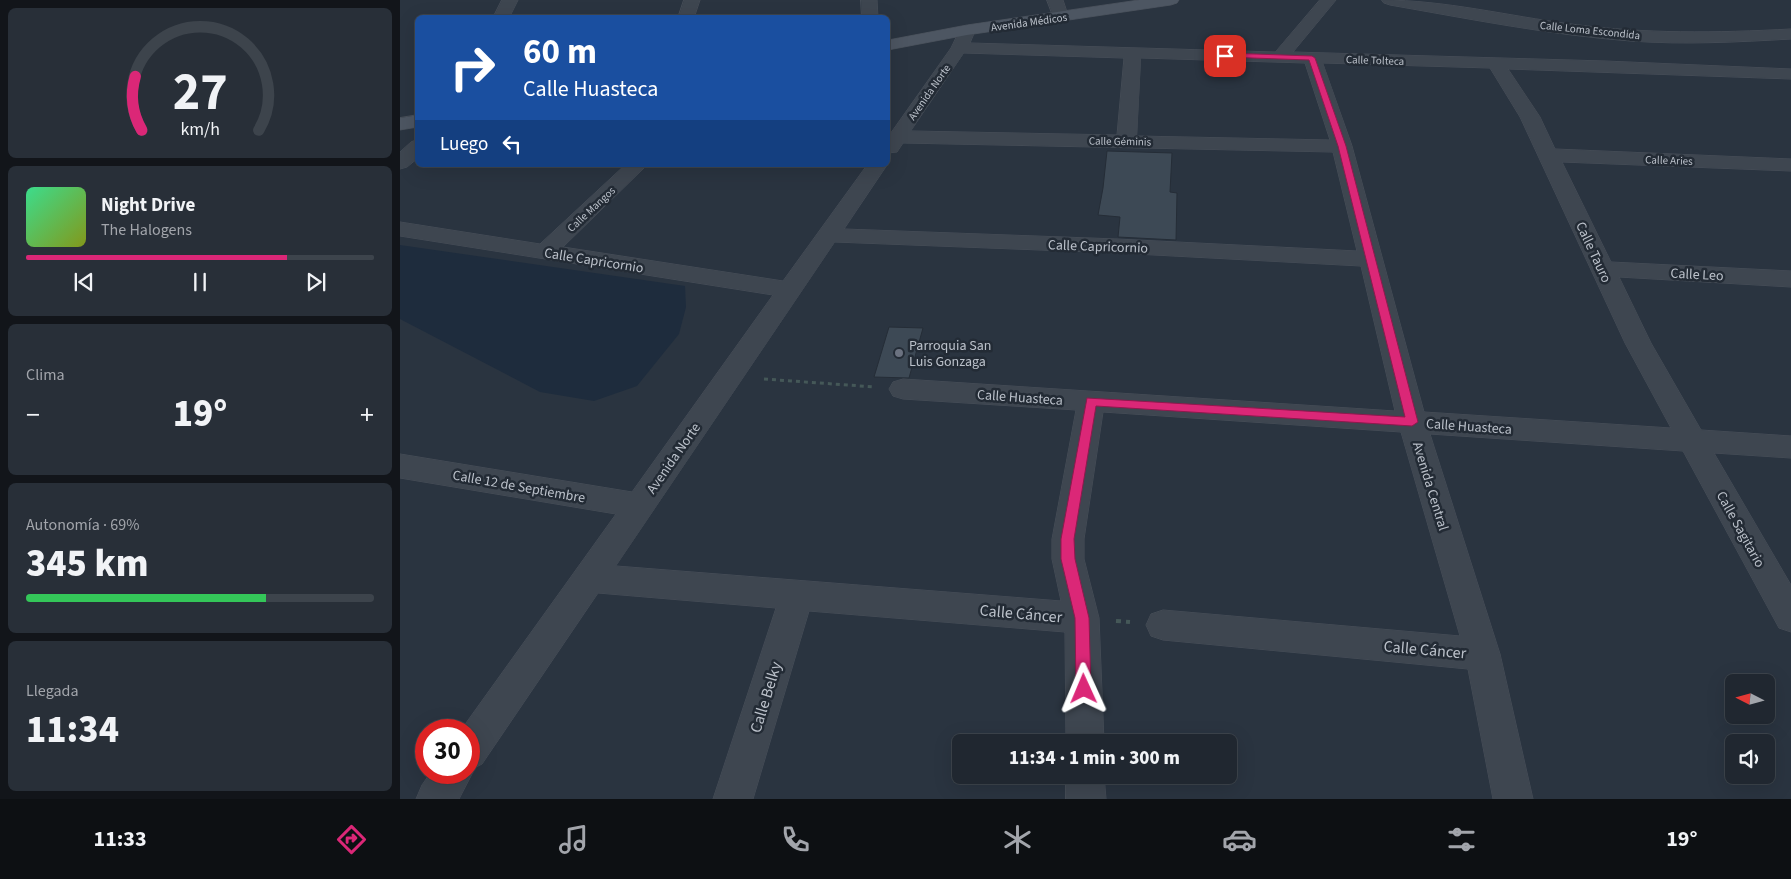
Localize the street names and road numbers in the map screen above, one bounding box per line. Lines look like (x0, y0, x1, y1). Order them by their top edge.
street label: Avenida Médicos (990, 10, 1068, 35)
street label: Calle Loma Escondida (1539, 18, 1641, 43)
street label: Calle Tolteca (1345, 52, 1404, 69)
street label: Avenida Norte (905, 61, 954, 123)
street label: Calle Géminis (1089, 133, 1152, 150)
street label: Calle Aries (1645, 152, 1693, 169)
street label: Calle Mangos (564, 183, 619, 236)
street label: Calle Tauro (1570, 219, 1616, 286)
street label: Calle Capricornio (1048, 235, 1148, 259)
street label: Calle Capricornio (543, 243, 645, 279)
street label: Calle Leo (1670, 264, 1724, 286)
street label: Calle Huasteca (976, 385, 1064, 411)
street label: Calle Huasteca (1425, 414, 1513, 440)
street label: Avenida Norte (642, 419, 706, 498)
street label: Avenida Central (1407, 439, 1453, 534)
street label: Calle 12 de Septiembre (451, 465, 587, 508)
street label: Calle Sagitario (1711, 488, 1769, 571)
street label: Calle Cáncer (979, 599, 1064, 629)
street label: Calle Cáncer (1383, 635, 1468, 665)
street label: Calle Belky (745, 659, 787, 736)

